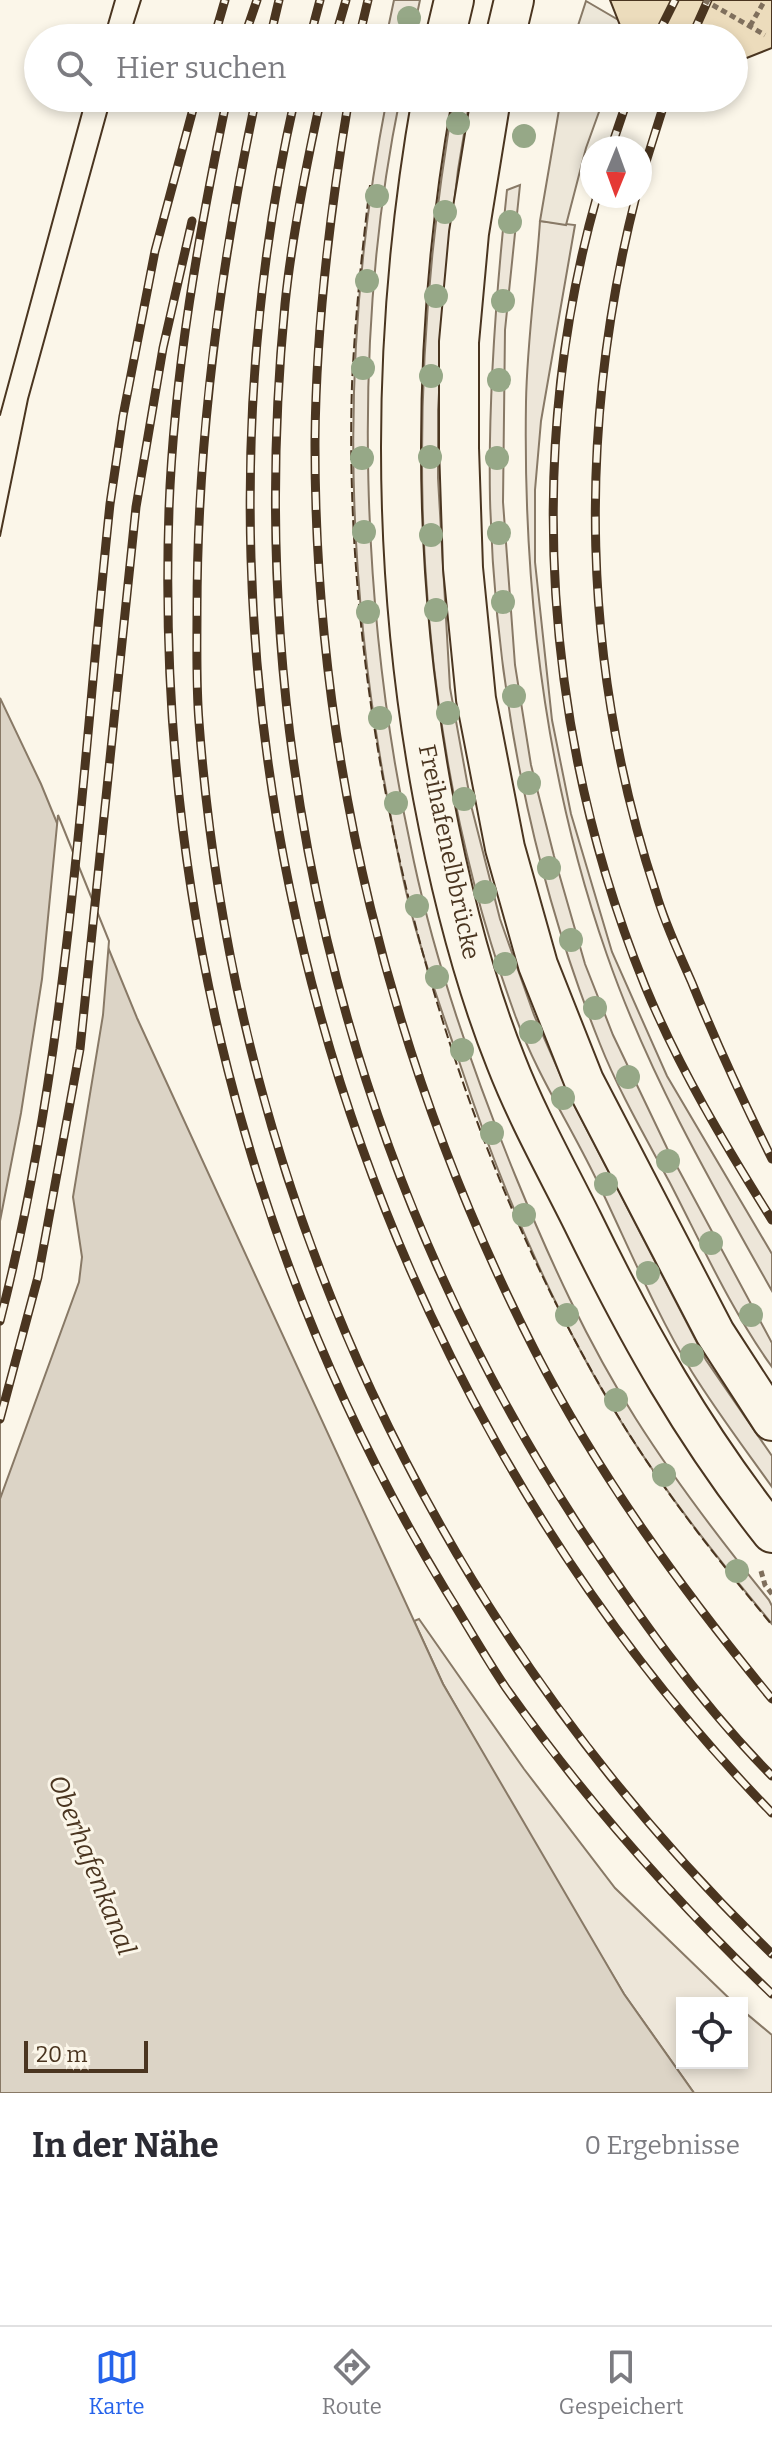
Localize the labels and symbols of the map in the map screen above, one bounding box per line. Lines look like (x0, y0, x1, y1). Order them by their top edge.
north arrow (580, 136, 652, 208)
street label: Freihafenelbbrücke (413, 742, 485, 962)
water label: Oberhafenkanal (42, 1770, 142, 1960)
scale bar (24, 2037, 148, 2073)

